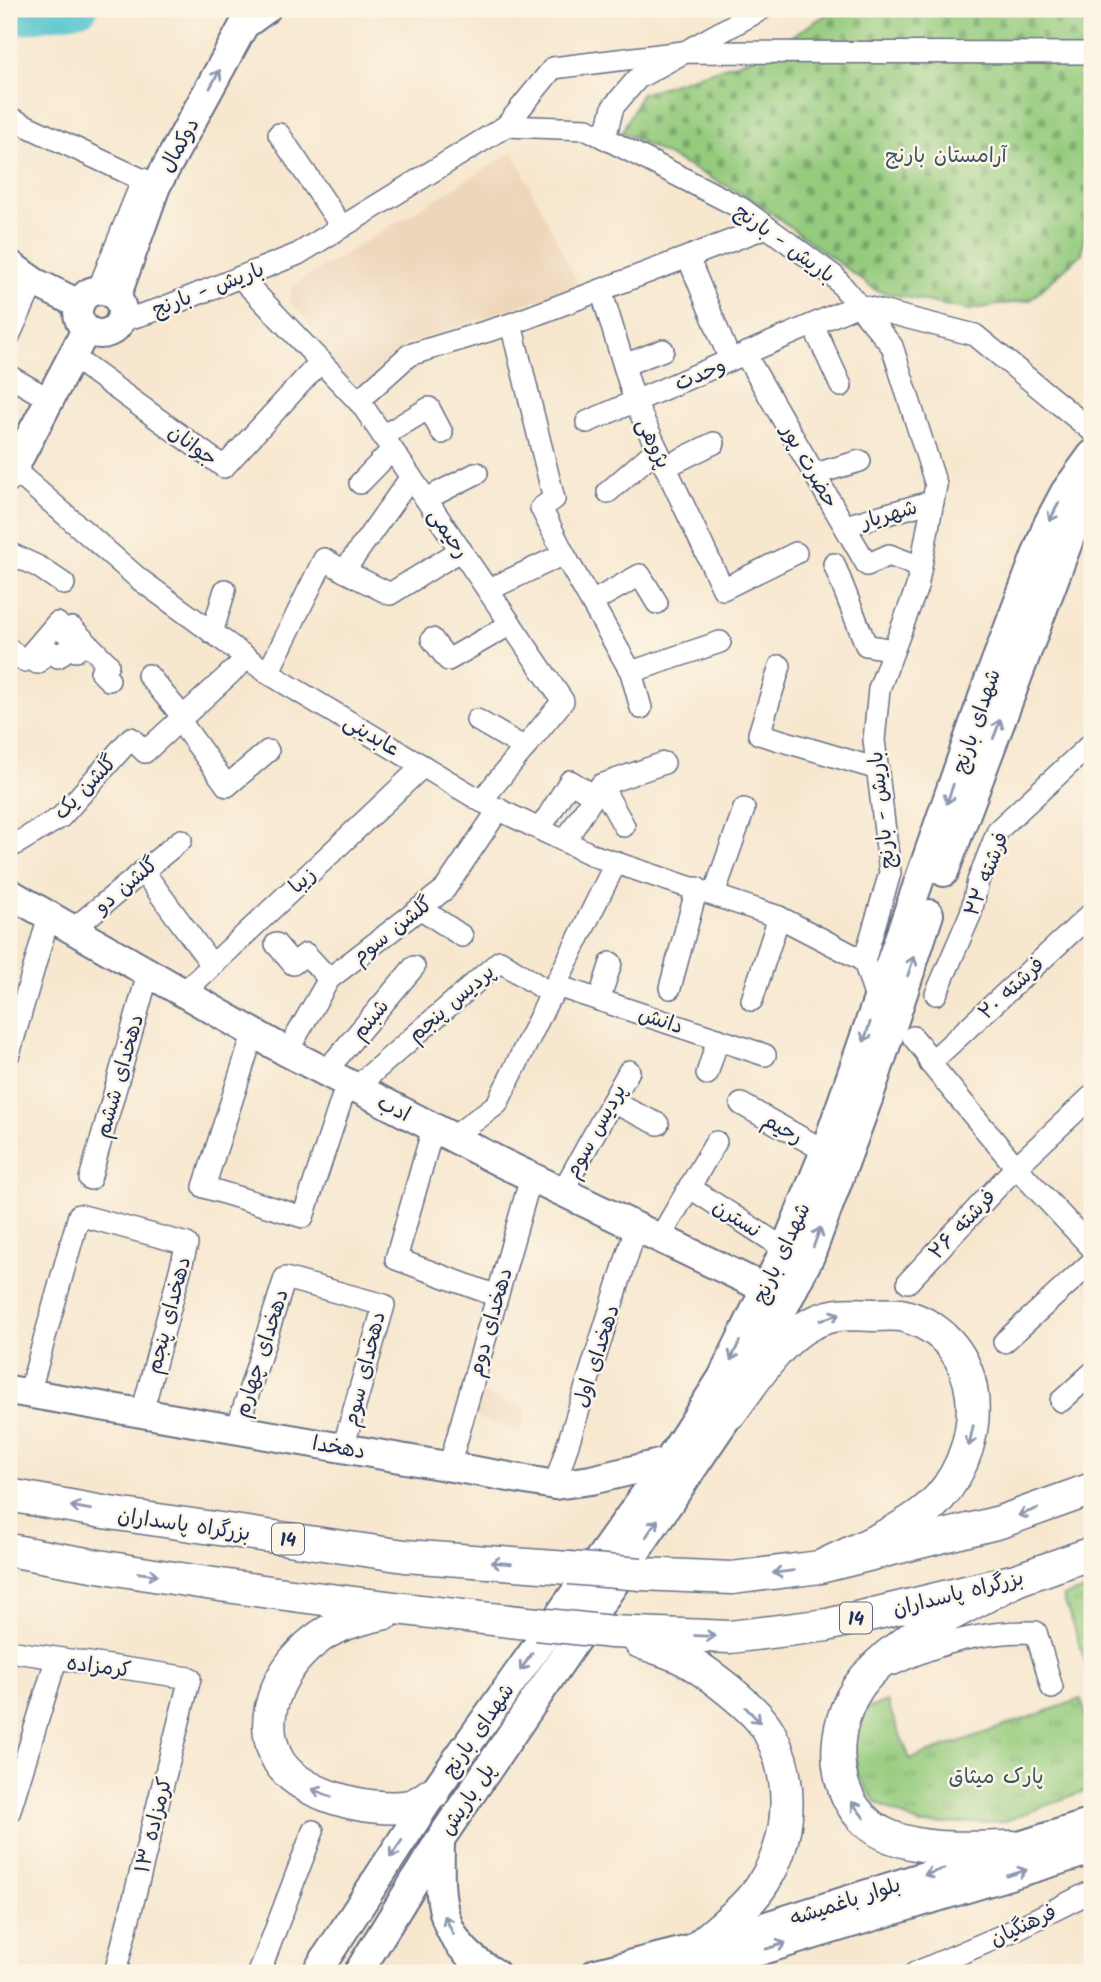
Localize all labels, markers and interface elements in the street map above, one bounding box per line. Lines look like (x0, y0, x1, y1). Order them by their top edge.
one-way arrow (209, 69, 223, 90)
street label: دوکمال (152, 112, 209, 179)
park label: آرامستان بارنج (885, 140, 1008, 173)
street label: باریش - بارنج (727, 196, 842, 292)
street label: باریش - بارنج (148, 254, 270, 327)
street label: وحدت (670, 350, 732, 401)
street label: پژوهی (627, 413, 679, 474)
street label: جوانان (160, 417, 224, 476)
street label: حضرت پور (770, 417, 846, 515)
street label: شهریار (855, 492, 921, 540)
one-way arrow (1047, 501, 1061, 521)
street label: رحیمی (419, 502, 477, 566)
street label: شهدای بارنج (944, 665, 1011, 778)
street label: عابدینی (337, 706, 406, 766)
one-way arrow (992, 718, 1005, 740)
street label: گلشن یک (46, 748, 126, 828)
street label: باریش - بارنج (860, 749, 905, 870)
one-way arrow (943, 783, 956, 805)
street label: ۲۲ فرشته (956, 828, 1019, 922)
street label: گلشن دو (86, 849, 166, 924)
street label: زیبا (282, 860, 324, 903)
street label: گلشن سوم (345, 889, 441, 973)
street label: ۲۰ فرشته (971, 950, 1053, 1029)
one-way arrow (906, 955, 918, 977)
street label: پردیس پنجم (401, 957, 503, 1051)
street label: شبنم (344, 992, 398, 1048)
street label: دانش (634, 999, 687, 1044)
street label: دهخدای ششم (87, 1011, 154, 1142)
one-way arrow (860, 1020, 872, 1042)
street label: پردیس سوم (557, 1078, 636, 1185)
street label: ادب (371, 1087, 416, 1132)
street label: رحیم (756, 1105, 809, 1154)
street label: ۲۶ فرشته (922, 1182, 1005, 1268)
street label: نسترن (705, 1191, 767, 1247)
street label: شهدای بارنج (744, 1197, 820, 1310)
one-way arrow (812, 1226, 824, 1248)
street label: دهخدای پنجم (138, 1253, 201, 1378)
street label: دهخدای دوم (460, 1264, 523, 1381)
street label: دهخدای چهارم (226, 1285, 299, 1422)
street label: دهخدای اول (565, 1301, 630, 1412)
street label: دهخدای سوم (335, 1308, 396, 1430)
one-way arrow (819, 1310, 840, 1323)
one-way arrow (728, 1340, 741, 1361)
one-way arrow (963, 1424, 977, 1447)
street label: دهخدا (310, 1428, 368, 1469)
street label: بزرگراه پاسداران (115, 1500, 252, 1551)
one-way arrow (70, 1501, 93, 1514)
one-way arrow (1017, 1507, 1039, 1519)
one-way arrow (645, 1519, 659, 1538)
road number: 14 (272, 1524, 304, 1554)
one-way arrow (490, 1556, 513, 1569)
street label: بزرگراه پاسداران (889, 1562, 1027, 1627)
one-way arrow (773, 1565, 795, 1578)
one-way arrow (137, 1568, 159, 1581)
road number: 14 (840, 1602, 872, 1634)
one-way arrow (693, 1630, 716, 1643)
street label: کرمزاده (65, 1647, 133, 1688)
one-way arrow (519, 1652, 533, 1671)
street label: شهدای بارنج (435, 1677, 524, 1785)
one-way arrow (745, 1706, 762, 1723)
street label: پل باریش (432, 1757, 505, 1843)
park label: پارک میثاق (948, 1761, 1044, 1794)
street label: کرمزاده ۱۳ (127, 1774, 182, 1877)
one-way arrow (312, 1785, 333, 1798)
one-way arrow (851, 1801, 866, 1820)
one-way arrow (389, 1838, 403, 1858)
one-way arrow (1005, 1865, 1027, 1878)
one-way arrow (923, 1867, 945, 1880)
street label: بلوار باغمیشه (786, 1869, 905, 1936)
street label: فرهنگیان (985, 1897, 1062, 1956)
one-way arrow (442, 1915, 455, 1936)
one-way arrow (764, 1939, 786, 1952)

